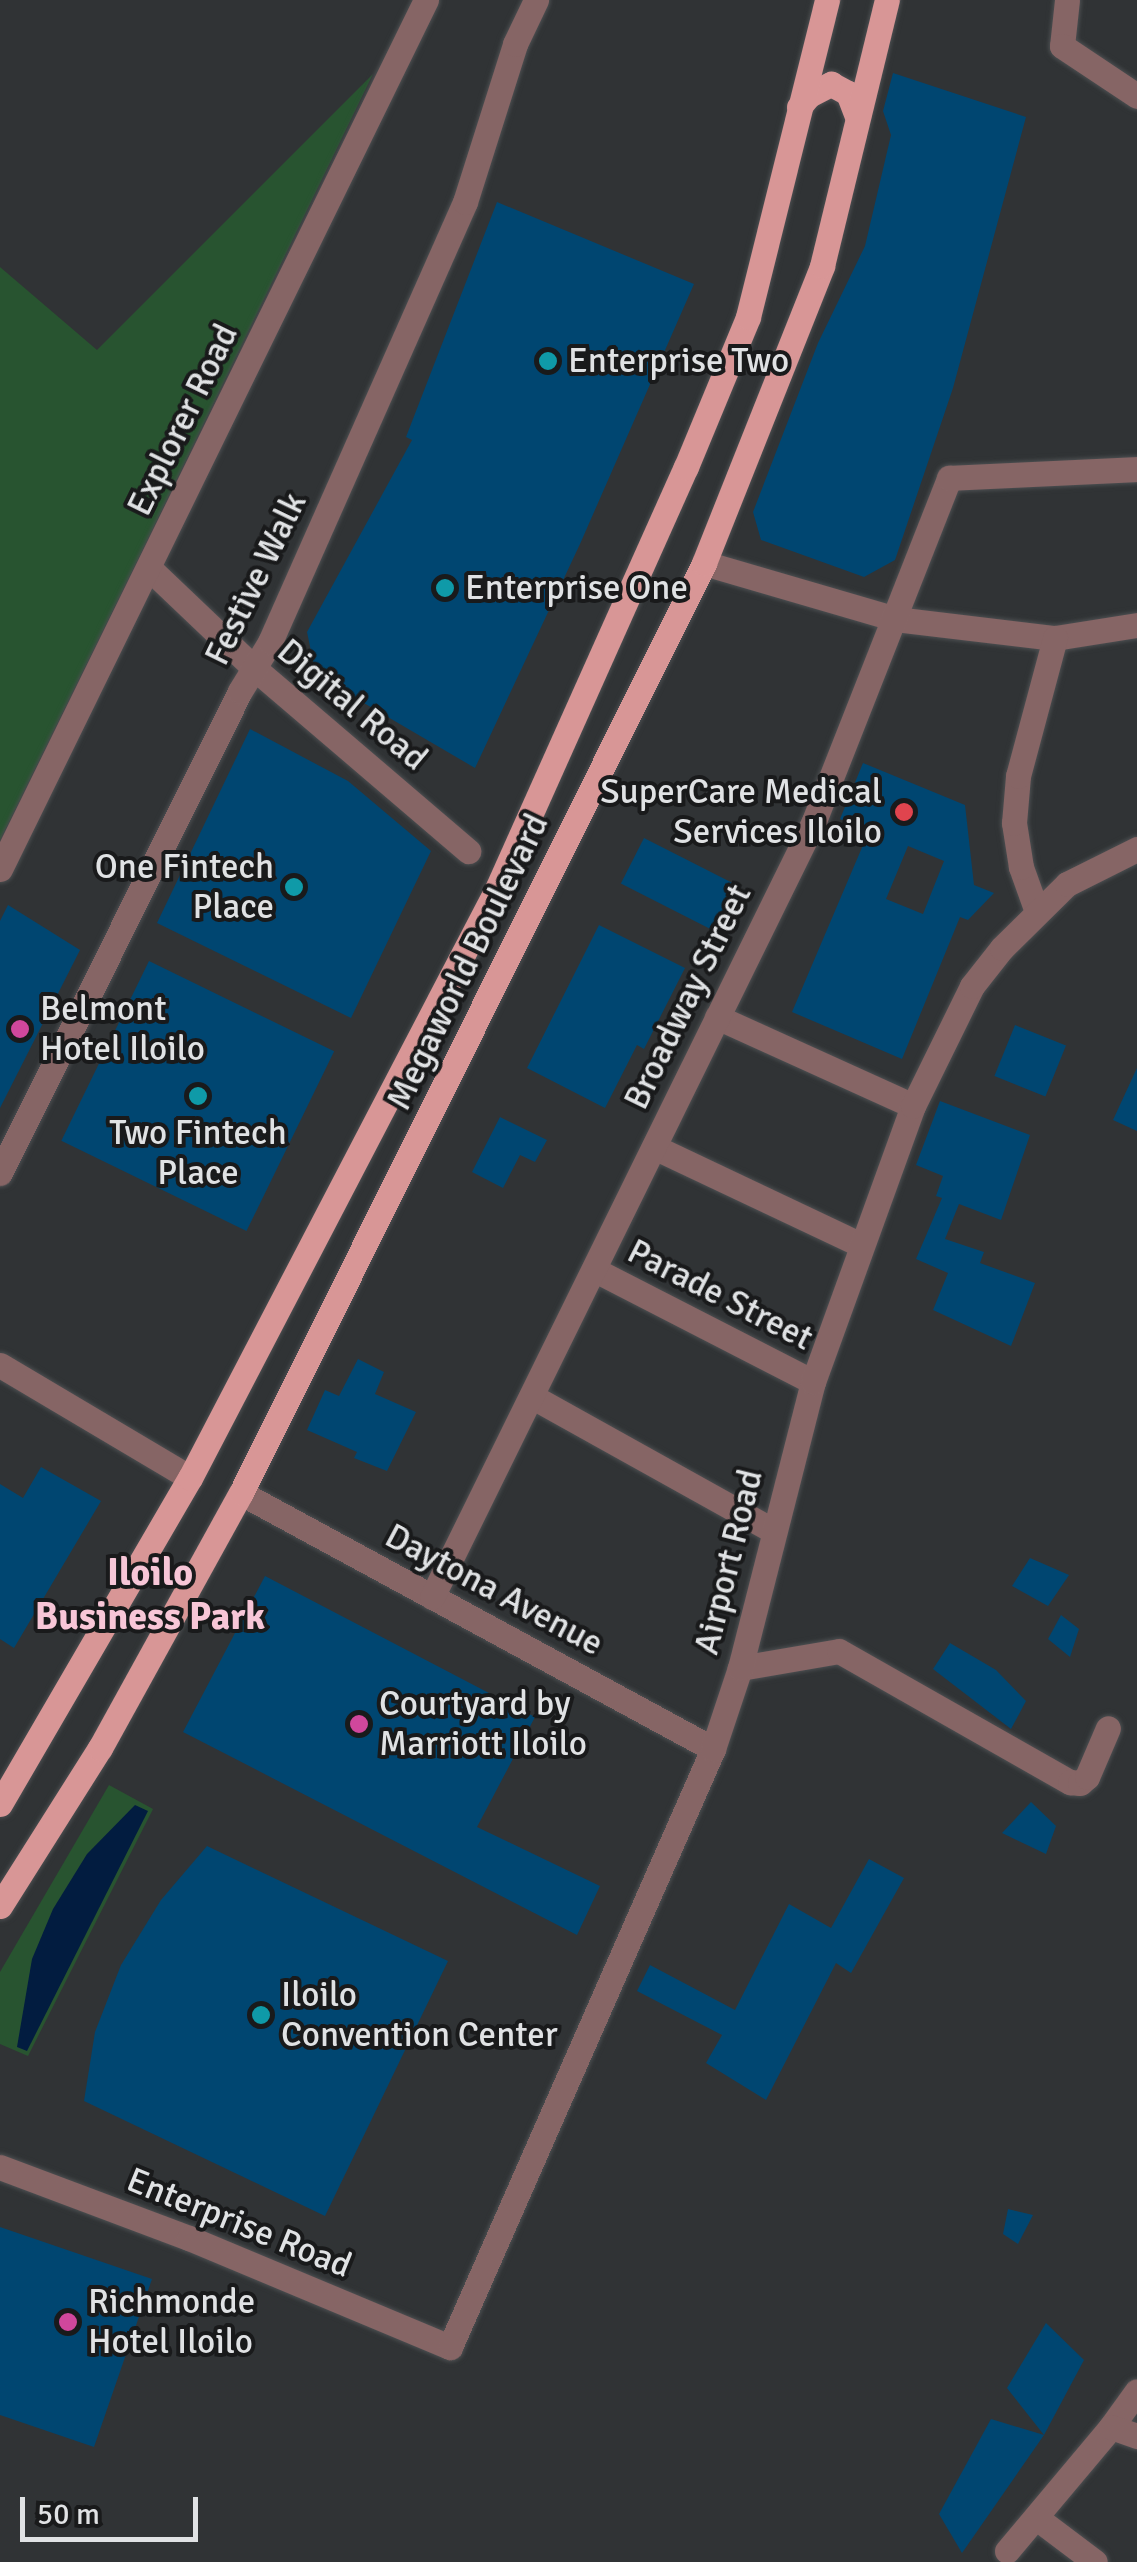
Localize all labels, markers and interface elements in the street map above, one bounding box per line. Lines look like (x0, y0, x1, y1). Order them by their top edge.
street label: Explorer Road (119, 317, 247, 523)
place label: Enterprise Two (568, 340, 789, 382)
marker: Enterprise Two (537, 350, 559, 372)
street label: Festive Walk (196, 486, 316, 672)
place label: Enterprise One (465, 567, 688, 609)
marker: Enterprise One (434, 577, 456, 599)
street label: Digital Road (269, 630, 435, 780)
place label: SuperCare Medical Services Iloilo (600, 771, 882, 853)
marker: SuperCare Medical Services Iloilo (891, 799, 917, 825)
street label: Megaworld Boulevard (378, 807, 558, 1117)
place label: One Fintech Place (95, 846, 274, 928)
marker: One Fintech Place (283, 876, 305, 898)
street label: Broadway Street (615, 878, 761, 1116)
place label: Belmont Hotel Iloilo (40, 988, 205, 1070)
marker: Belmont Hotel Iloilo (9, 1018, 31, 1040)
marker: Two Fintech Place (187, 1085, 209, 1107)
place label: Two Fintech Place (109, 1112, 287, 1194)
street label: Parade Street (620, 1230, 820, 1360)
street label: Airport Road (686, 1465, 772, 1659)
street label: Daytona Avenue (378, 1515, 610, 1665)
district label: Iloilo Business Park (35, 1550, 265, 1640)
place label: Courtyard by Marriott Iloilo (379, 1683, 587, 1765)
marker: Courtyard by Marriott Iloilo (348, 1713, 370, 1735)
place label: Iloilo Convention Center (281, 1974, 558, 2056)
marker: Iloilo Convention Center (250, 2004, 272, 2026)
street label: Enterprise Road (121, 2159, 357, 2287)
place label: Richmonde Hotel Iloilo (88, 2281, 255, 2363)
marker: Richmonde Hotel Iloilo (57, 2311, 79, 2333)
scale bar (25, 2477, 202, 2539)
text: 50 m (37, 2496, 100, 2533)

